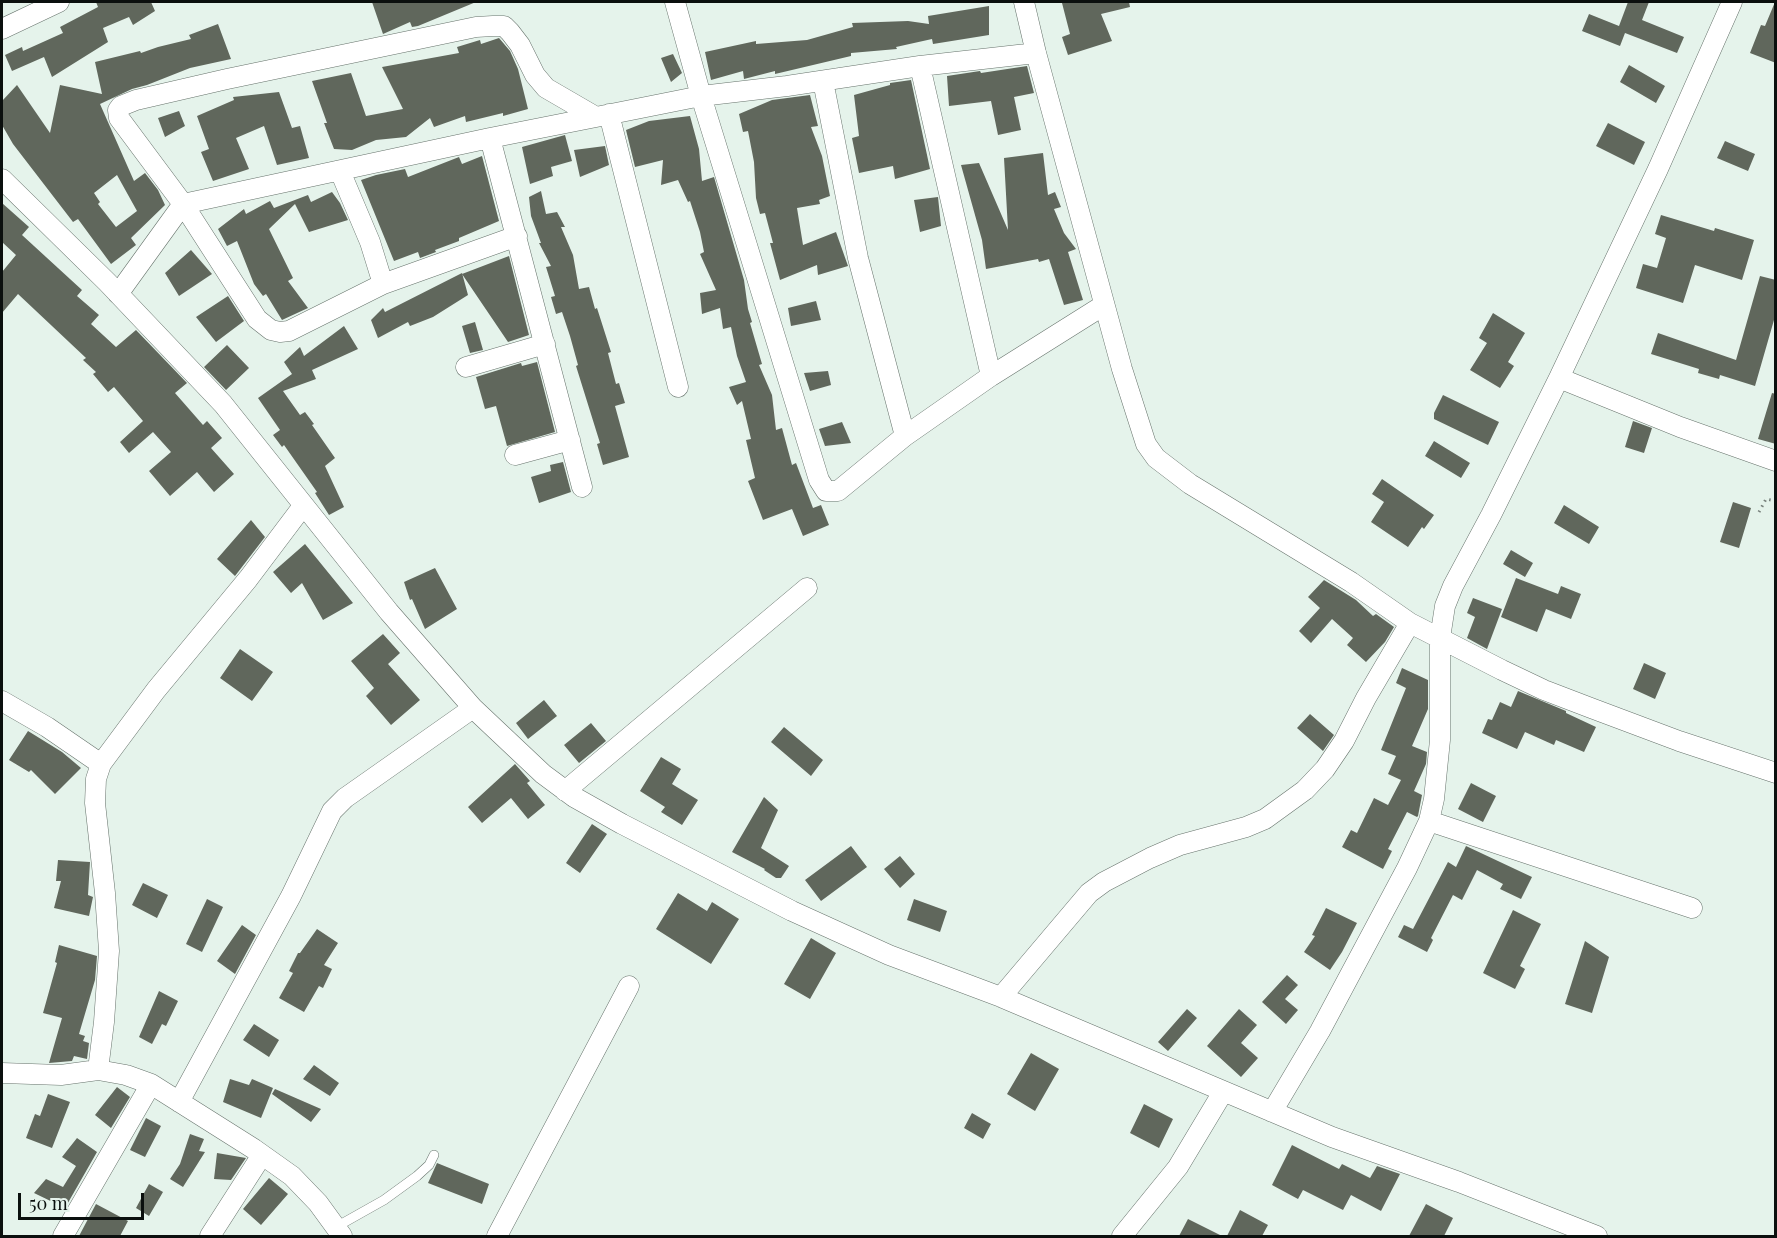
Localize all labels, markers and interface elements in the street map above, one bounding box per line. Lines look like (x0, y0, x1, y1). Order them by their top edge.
scale bar (21, 1181, 147, 1219)
text: 50 m (29, 1191, 68, 1215)

